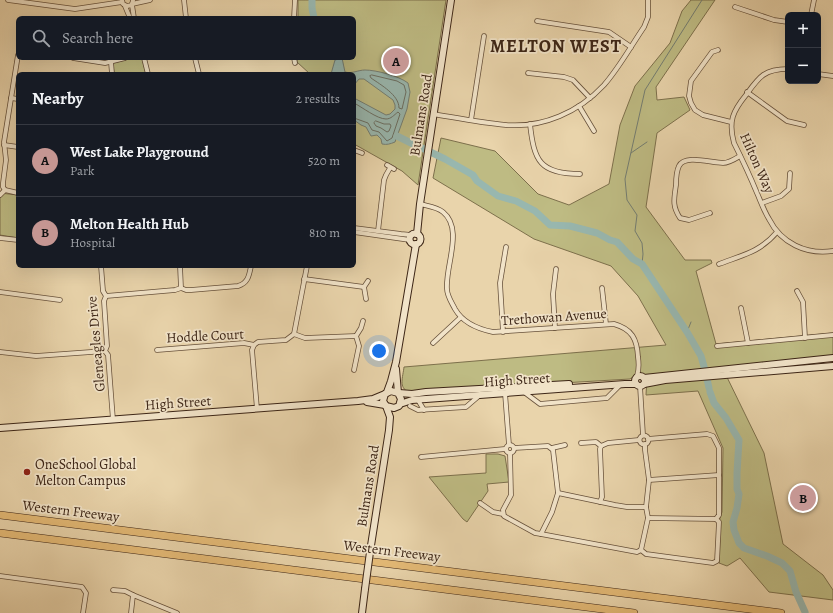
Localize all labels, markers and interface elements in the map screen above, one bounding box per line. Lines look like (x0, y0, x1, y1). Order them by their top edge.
map controls (785, 12, 821, 84)
button: + (785, 12, 821, 48)
search box (16, 16, 356, 60)
icon: search (30, 27, 52, 49)
text: Search here (62, 28, 133, 48)
district label: MELTON WEST (490, 34, 622, 58)
pin: A (383, 46, 409, 76)
button: − (785, 48, 821, 84)
street label: Bulmans Road (405, 72, 437, 157)
text: Nearby (32, 87, 83, 110)
text: 2 results (296, 90, 340, 107)
street label: Hilton Way (735, 130, 779, 197)
text: West Lake Playground (70, 142, 209, 162)
text: A (41, 152, 49, 169)
text: 520 m (308, 152, 340, 169)
text: Park (70, 162, 94, 179)
text: Melton Health Hub (70, 214, 189, 234)
text: B (41, 224, 49, 241)
text: 810 m (309, 224, 340, 241)
text: Hospital (70, 234, 115, 251)
street label: Gleneagles Drive (82, 295, 110, 393)
street label: Trethowan Avenue (501, 304, 607, 330)
street label: Hoddle Court (166, 324, 245, 348)
your location (369, 341, 389, 361)
street label: High Street (483, 368, 551, 392)
street label: High Street (144, 391, 212, 415)
street label: Bulmans Road (352, 443, 384, 528)
place label: OneSchool Global Melton Campus (35, 455, 137, 490)
marker: OneSchool Global Melton Campus (22, 467, 32, 477)
pin: B (790, 483, 816, 513)
street label: Western Freeway (21, 496, 121, 526)
street label: Western Freeway (342, 536, 442, 566)

